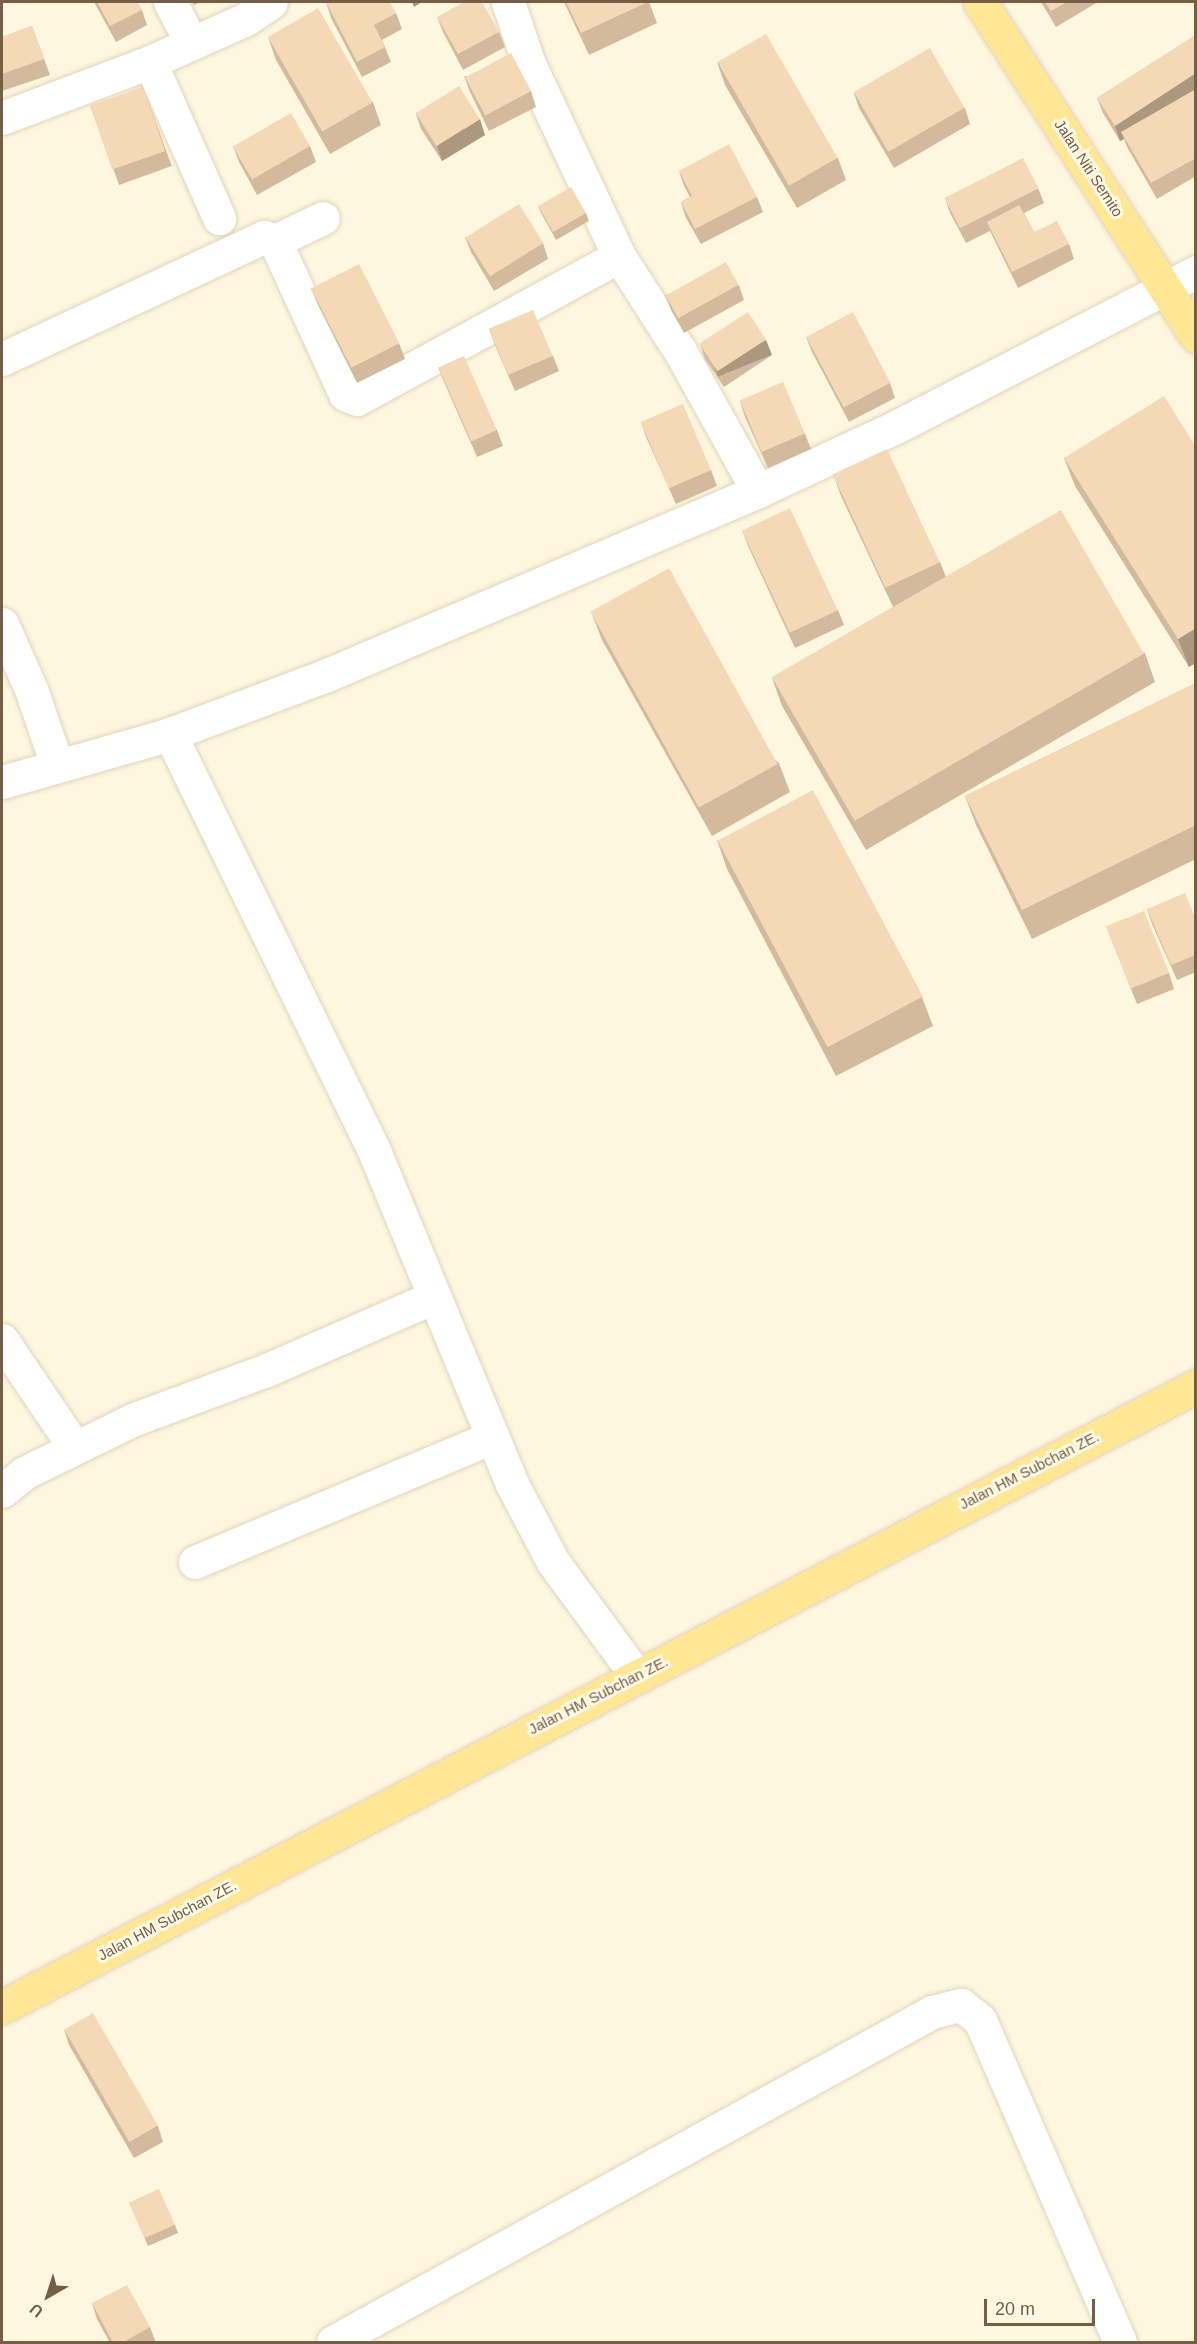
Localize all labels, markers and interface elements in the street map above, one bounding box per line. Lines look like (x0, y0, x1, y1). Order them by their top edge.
street label: Jalan Niti Semito (1051, 116, 1127, 220)
street label: Jalan HM Subchan ZE. (956, 1427, 1102, 1513)
street label: Jalan HM Subchan ZE. (525, 1652, 671, 1738)
street label: Jalan HM Subchan ZE. (95, 1876, 239, 1964)
north arrow (18, 2266, 78, 2326)
scale bar (987, 2287, 1098, 2325)
text: 20 m (995, 2299, 1035, 2319)
text: U (27, 2300, 46, 2321)

